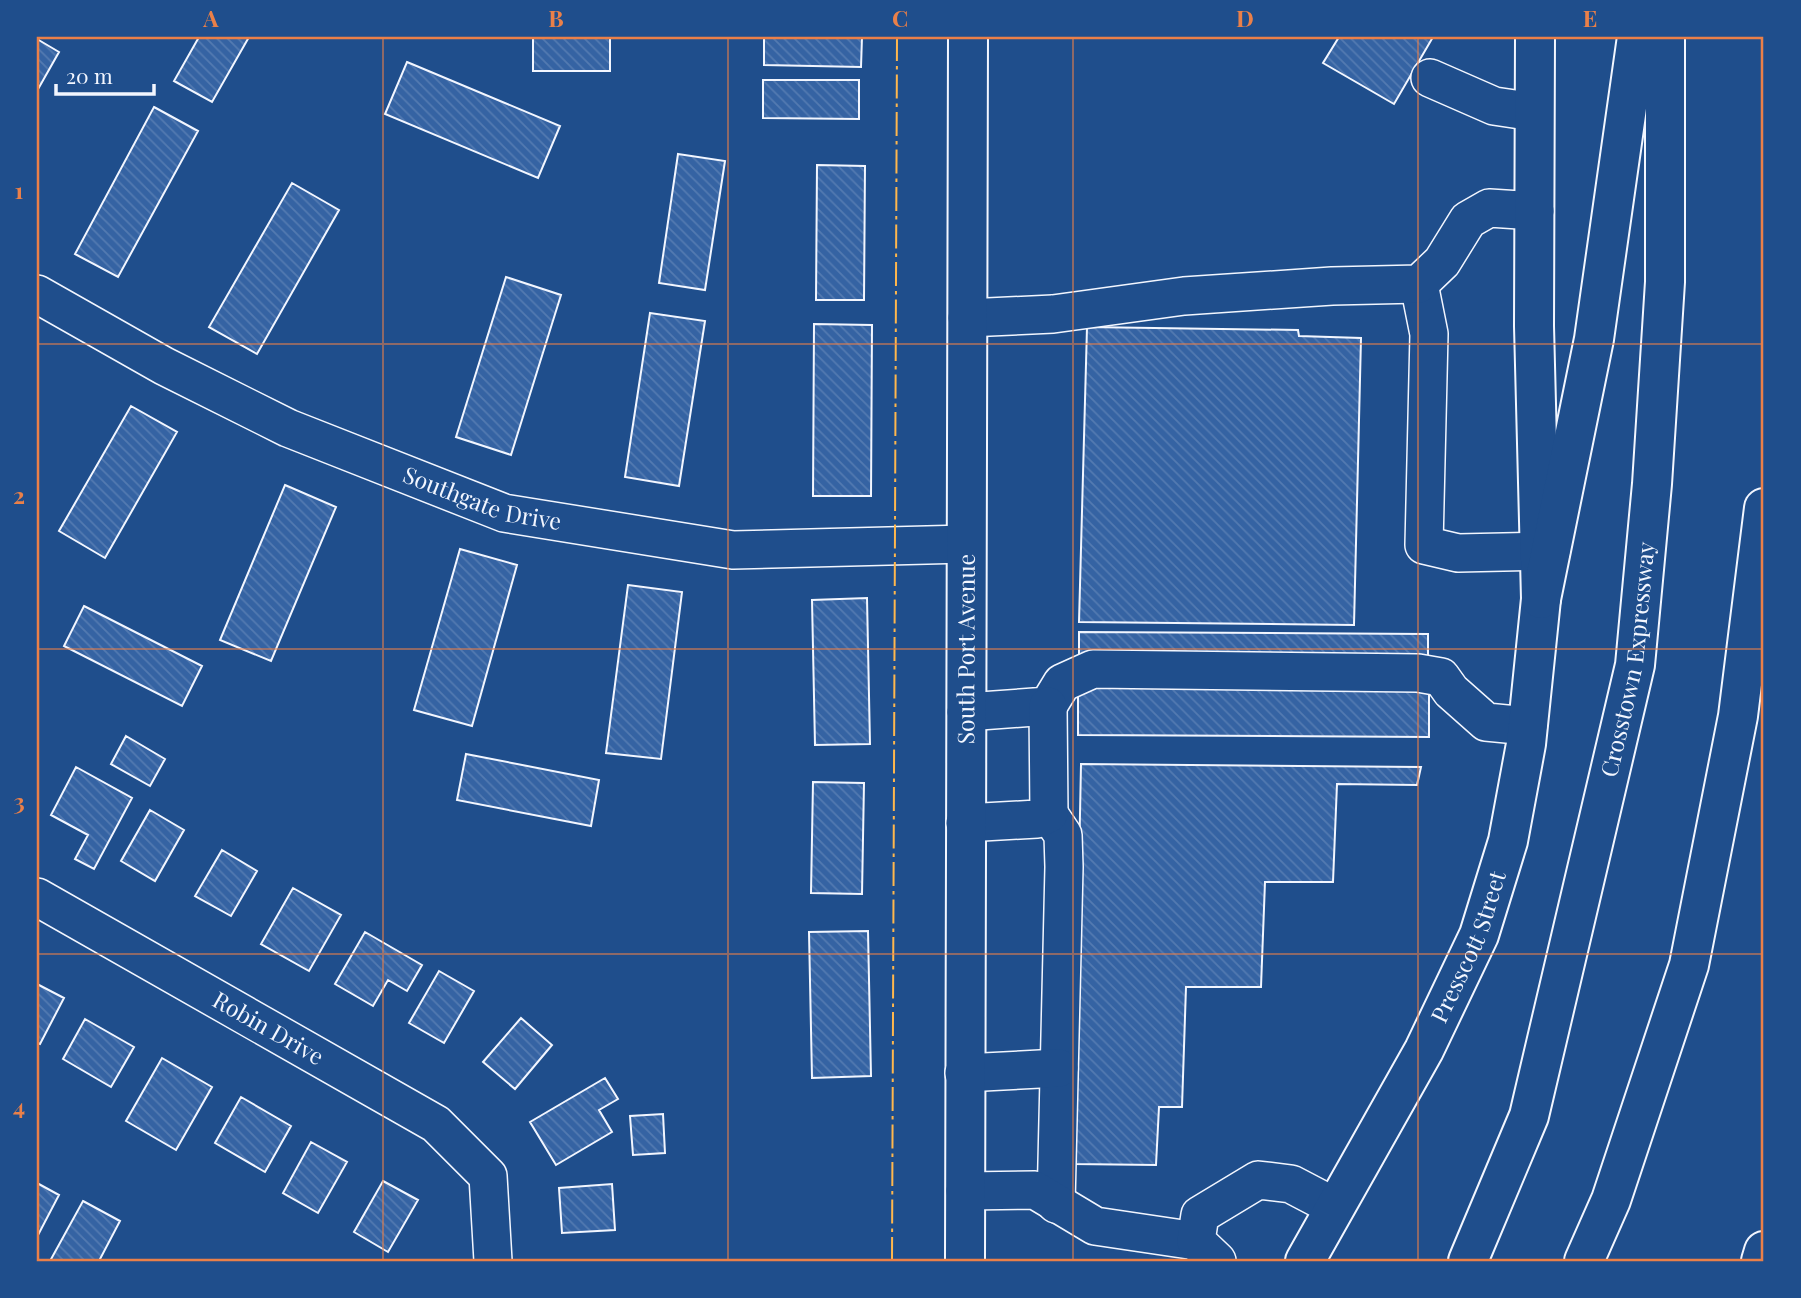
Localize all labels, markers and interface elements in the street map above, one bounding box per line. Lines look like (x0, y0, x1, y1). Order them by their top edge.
text: A (202, 2, 219, 33)
text: B (548, 2, 564, 33)
text: C (892, 2, 908, 33)
text: D (1236, 2, 1254, 33)
text: E (1583, 2, 1597, 33)
scale bar (56, 52, 154, 96)
text: 20 m (66, 61, 113, 89)
text: 1 (15, 174, 24, 205)
street label: Southgate Drive (399, 458, 564, 536)
text: 2 (13, 479, 25, 510)
street label: Crosstown Expressway (1592, 540, 1661, 780)
street label: South Port Avenue (949, 554, 981, 744)
text: 3 (13, 785, 25, 816)
street label: Presscott Street (1422, 866, 1512, 1027)
street label: Robin Drive (208, 983, 330, 1071)
text: 4 (13, 1090, 25, 1121)

